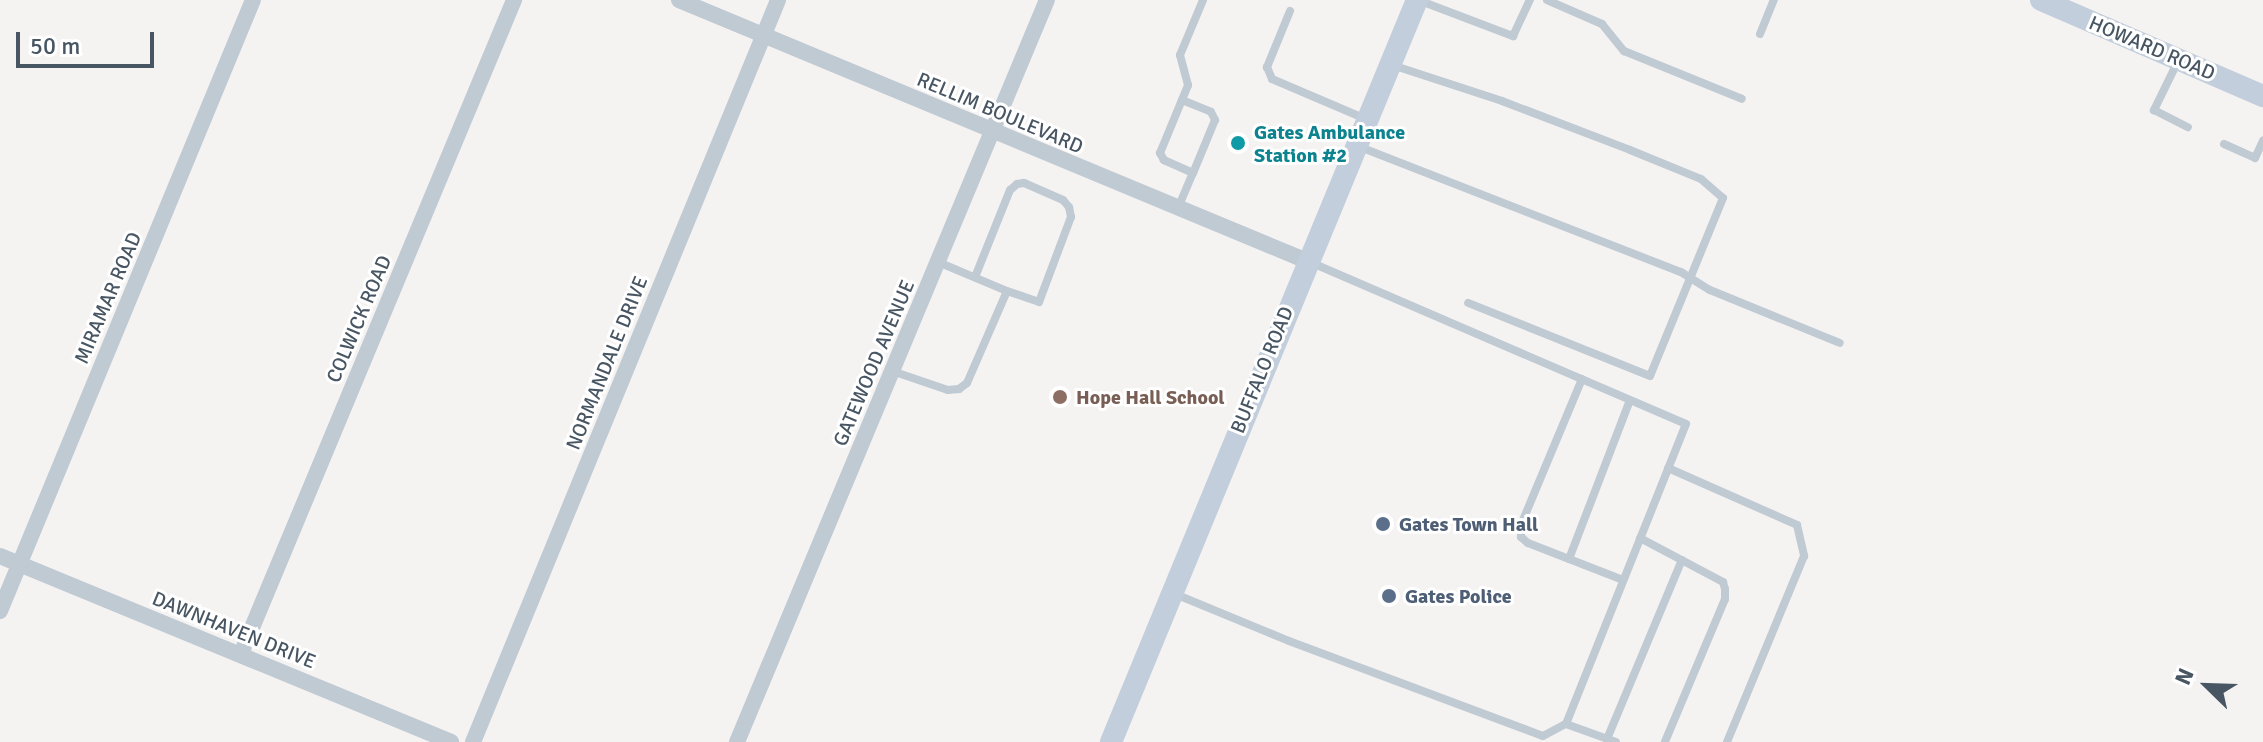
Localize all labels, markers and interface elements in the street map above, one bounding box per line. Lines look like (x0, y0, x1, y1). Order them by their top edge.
street label: HOWARD ROAD (2085, 11, 2219, 85)
scale bar (20, 16, 158, 66)
text: 50 m (30, 31, 80, 61)
street label: RELLIM BOULEVARD (913, 67, 1087, 159)
place label: Gates Ambulance Station #2 (1254, 120, 1405, 167)
marker: Gates Ambulance Station #2 (1229, 134, 1247, 152)
street label: MIRAMAR ROAD (69, 228, 147, 368)
street label: COLWICK ROAD (321, 252, 397, 386)
street label: NORMANDALE DRIVE (561, 273, 653, 453)
street label: GATEWOOD AVENUE (828, 276, 920, 450)
street label: BUFFALO ROAD (1226, 303, 1298, 437)
place label: Hope Hall School (1076, 385, 1225, 409)
marker: Hope Hall School (1051, 388, 1069, 406)
place label: Gates Town Hall (1399, 512, 1538, 536)
marker: Gates Town Hall (1374, 515, 1392, 533)
place label: Gates Police (1405, 584, 1512, 608)
street label: DAWNHAVEN DRIVE (149, 586, 319, 674)
marker: Gates Police (1380, 587, 1398, 605)
north arrow (2167, 646, 2247, 726)
text: N (2169, 664, 2200, 689)

